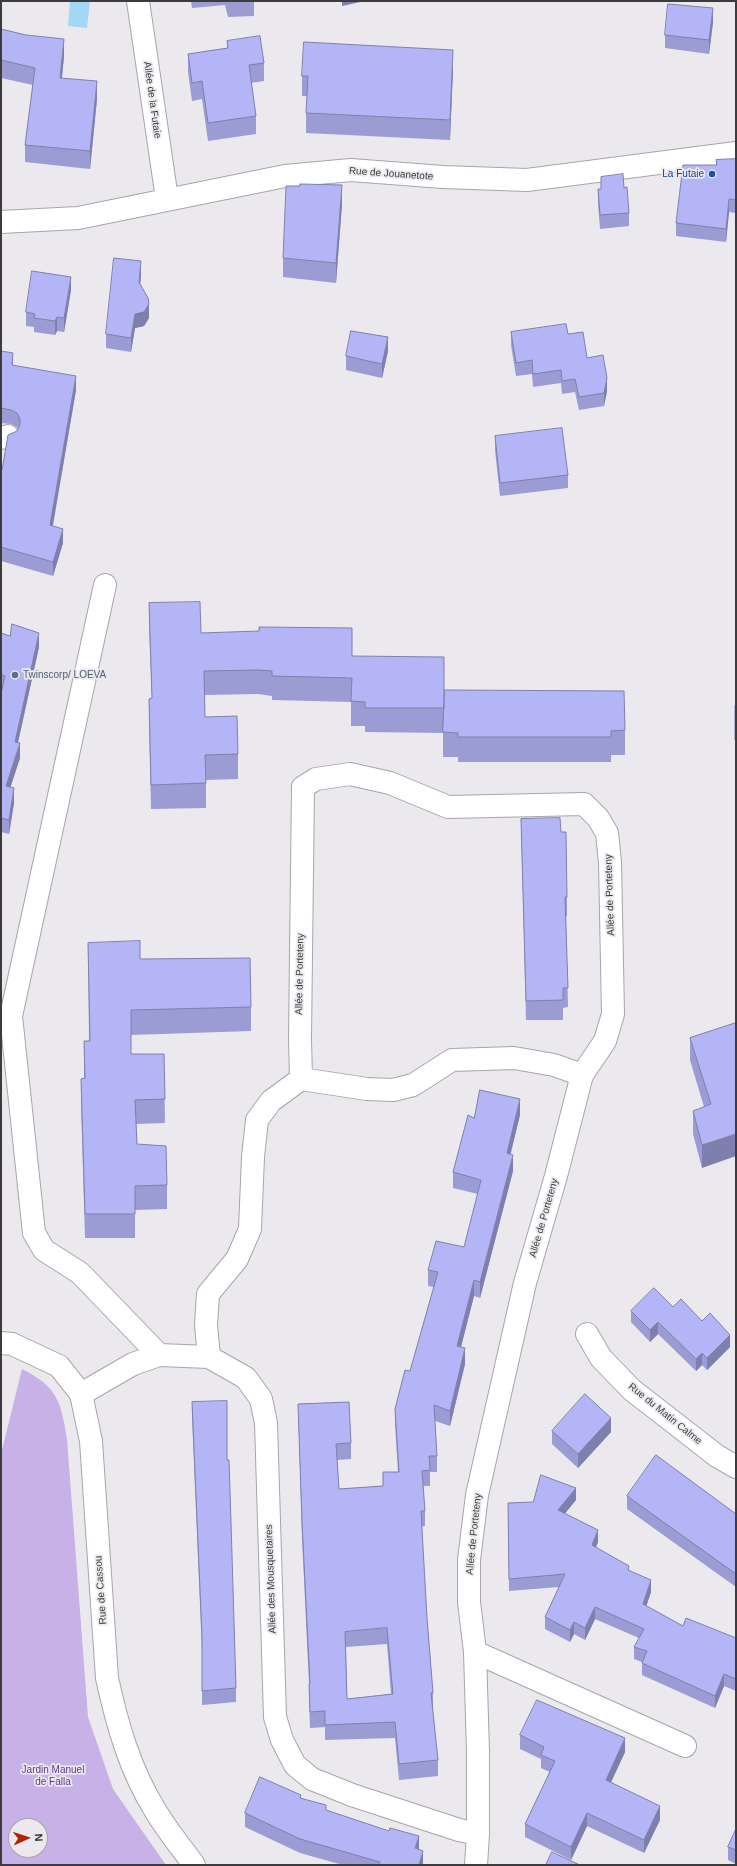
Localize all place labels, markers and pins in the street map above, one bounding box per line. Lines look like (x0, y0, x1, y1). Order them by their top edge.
place label: La Futaie (662, 168, 704, 180)
marker: La Futaie (707, 169, 717, 179)
place label: Twinscorp/ LOEVA (23, 669, 106, 681)
marker: Twinscorp/ LOEVA (10, 670, 20, 680)

